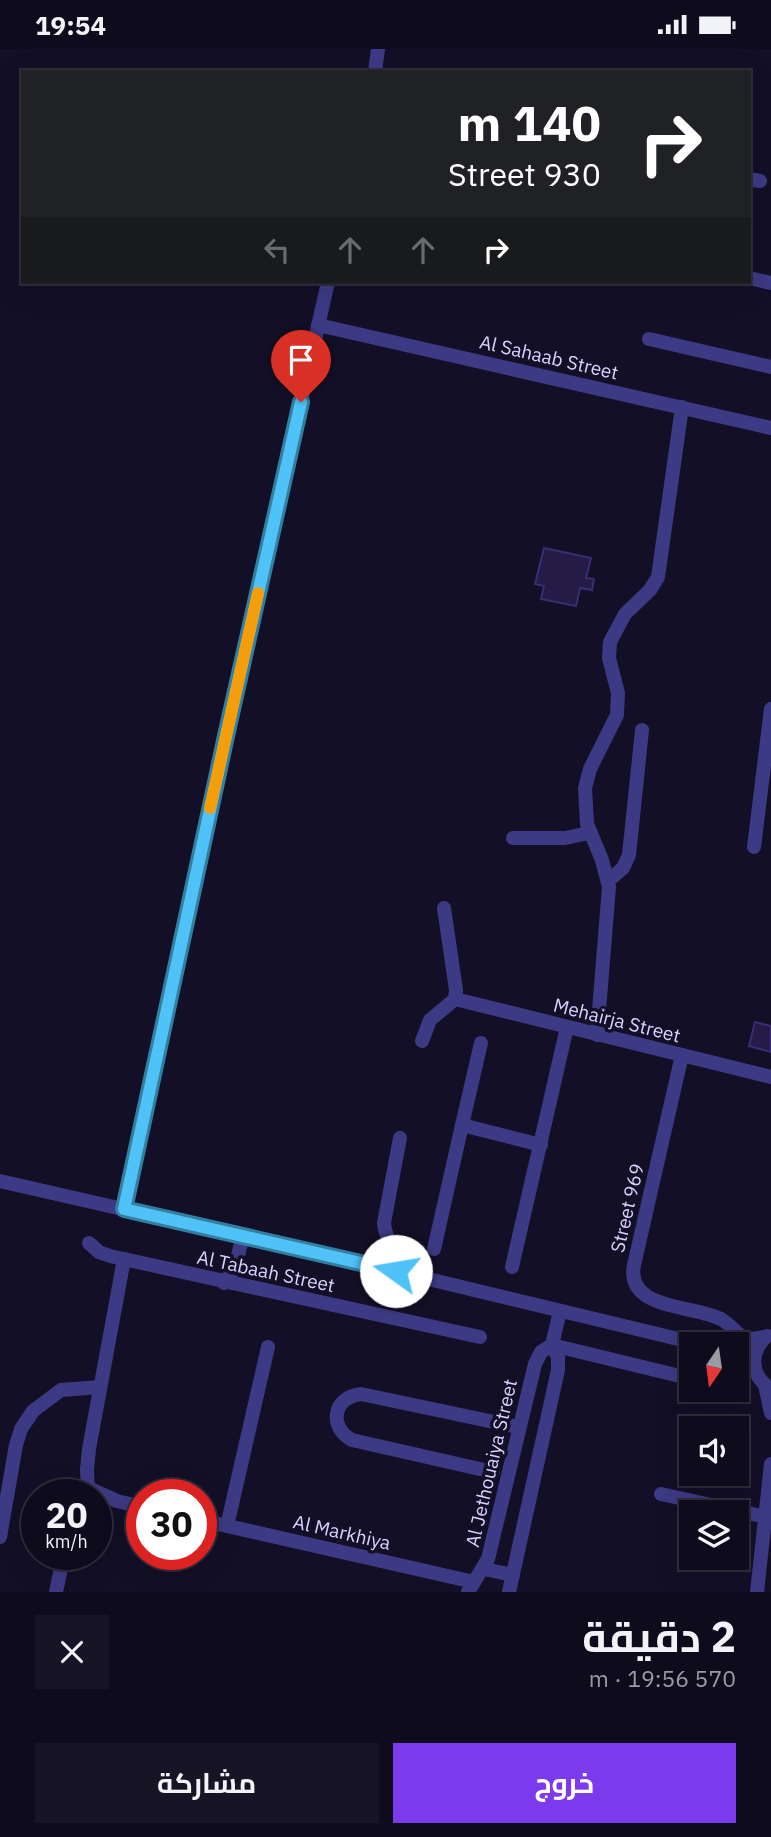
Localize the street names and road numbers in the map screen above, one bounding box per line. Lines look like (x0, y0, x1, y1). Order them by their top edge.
street label: Al Sahaab Street (477, 329, 621, 385)
street label: Mehairja Street (551, 993, 683, 1047)
street label: Street 969 (605, 1161, 649, 1255)
street label: Al Tabaah Street (195, 1245, 337, 1297)
street label: Al Jethouaiya Street (460, 1377, 522, 1549)
street label: Al Markhiya (291, 1509, 393, 1555)

